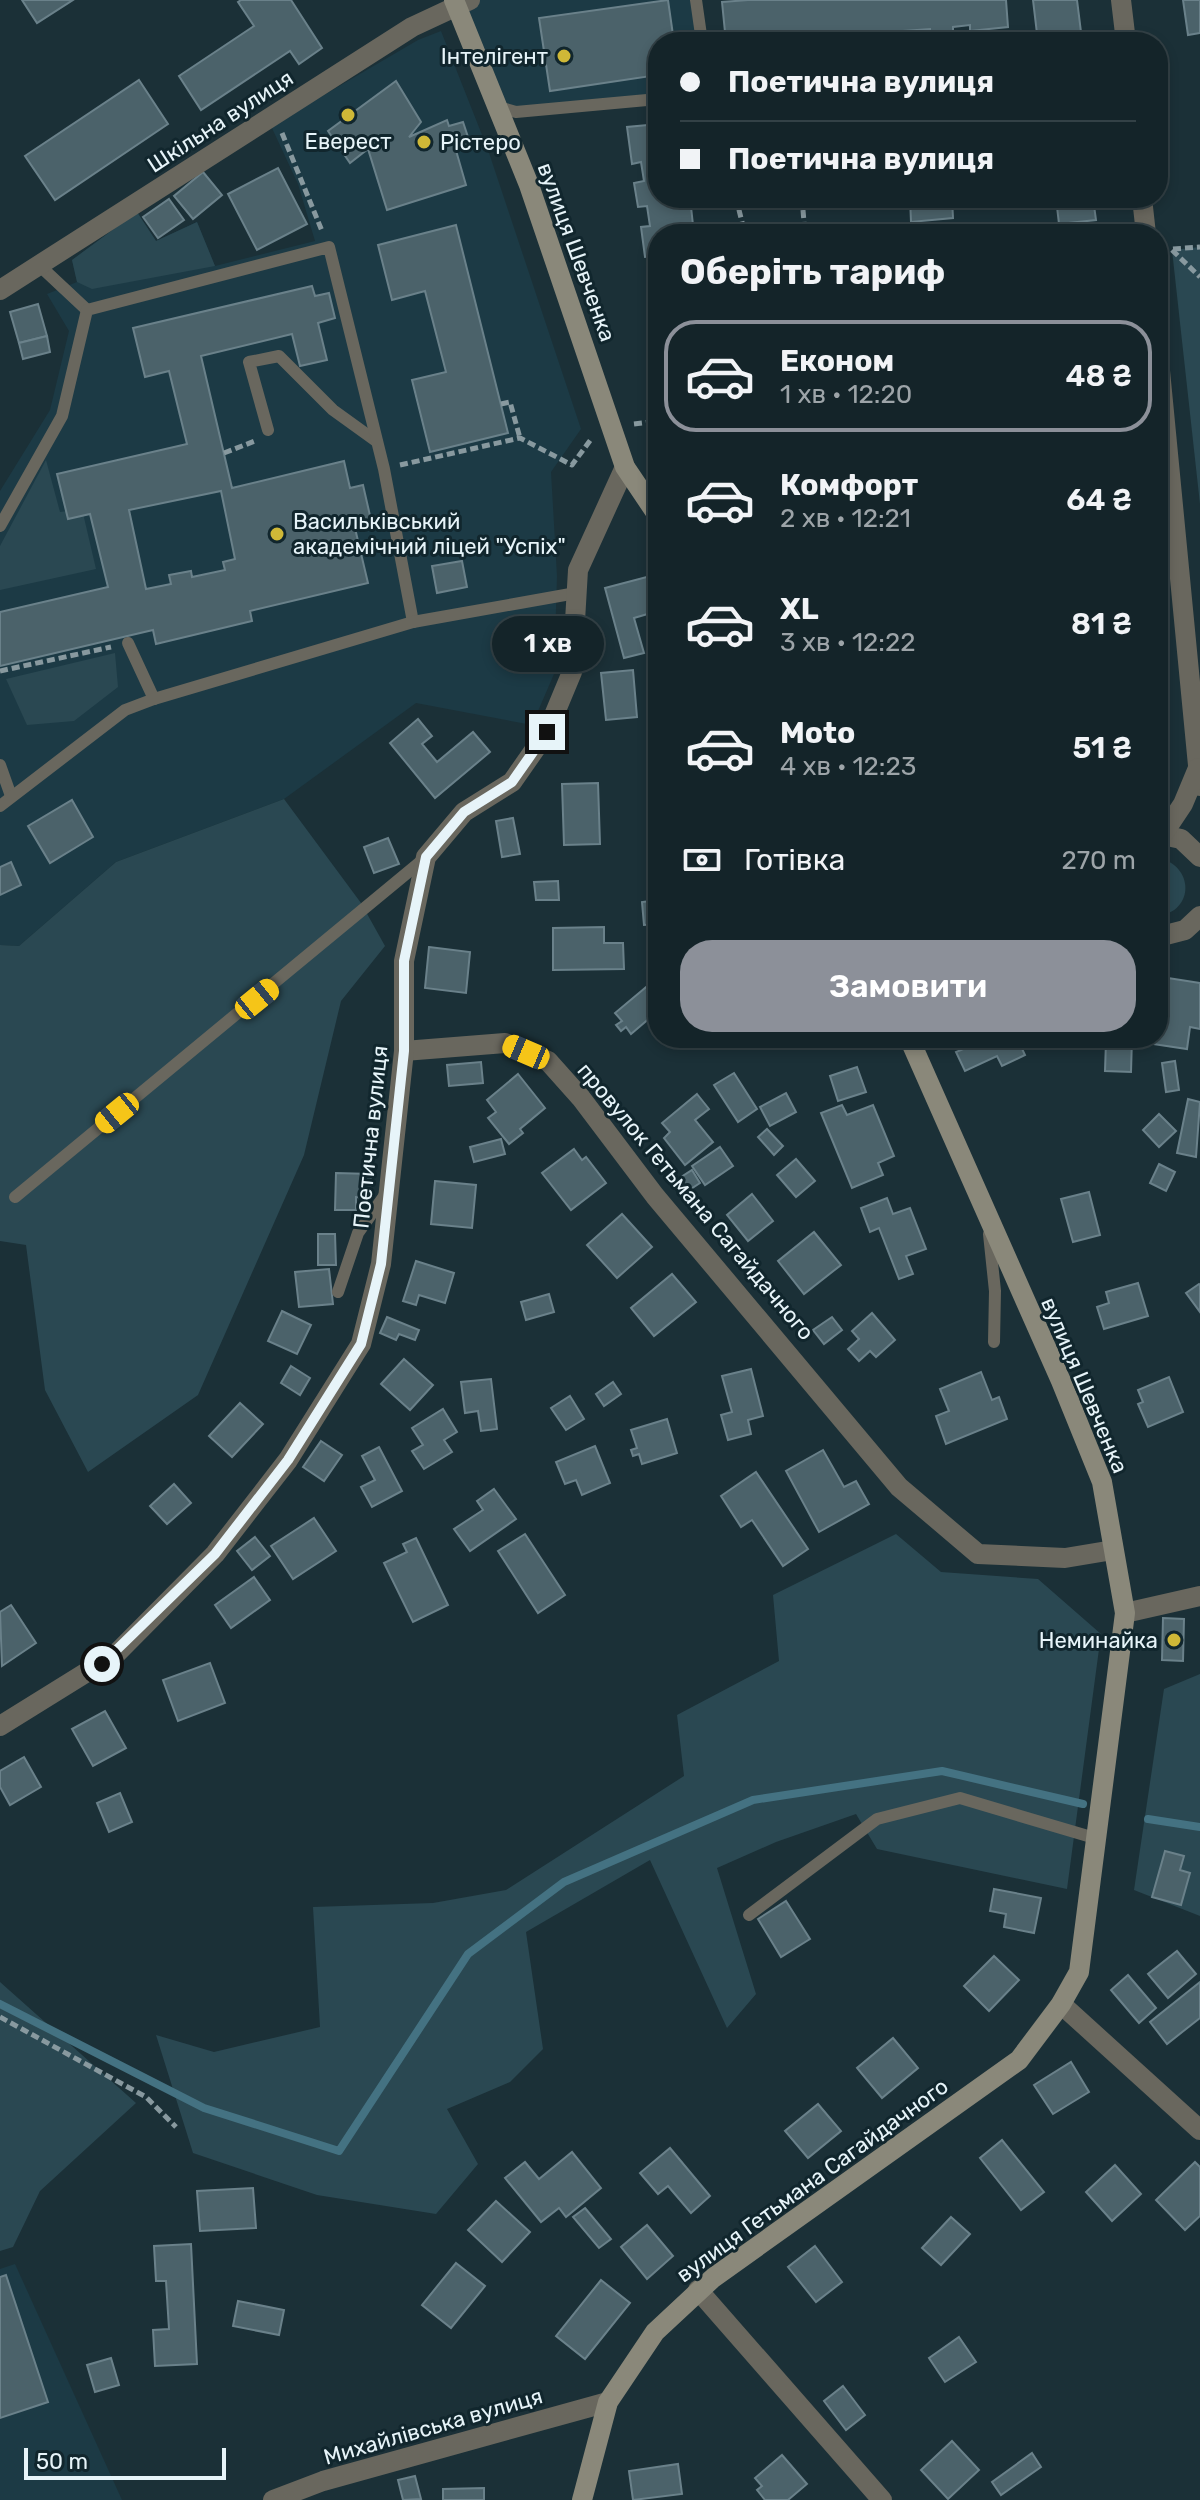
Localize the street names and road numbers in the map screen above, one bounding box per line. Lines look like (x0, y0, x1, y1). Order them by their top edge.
street label: Шкільна вулиця (142, 64, 298, 179)
street label: вулиця Шевченка (532, 159, 621, 345)
street label: Поетична вулиця (347, 1044, 394, 1230)
street label: провулок Гетьмана Сагайдачного (572, 1057, 820, 1345)
street label: вулиця Шевченка (1035, 1293, 1134, 1477)
street label: вулиця Гетьмана Сагайдачного (671, 2073, 953, 2288)
street label: Михайлівська вулиця (320, 2382, 546, 2471)

